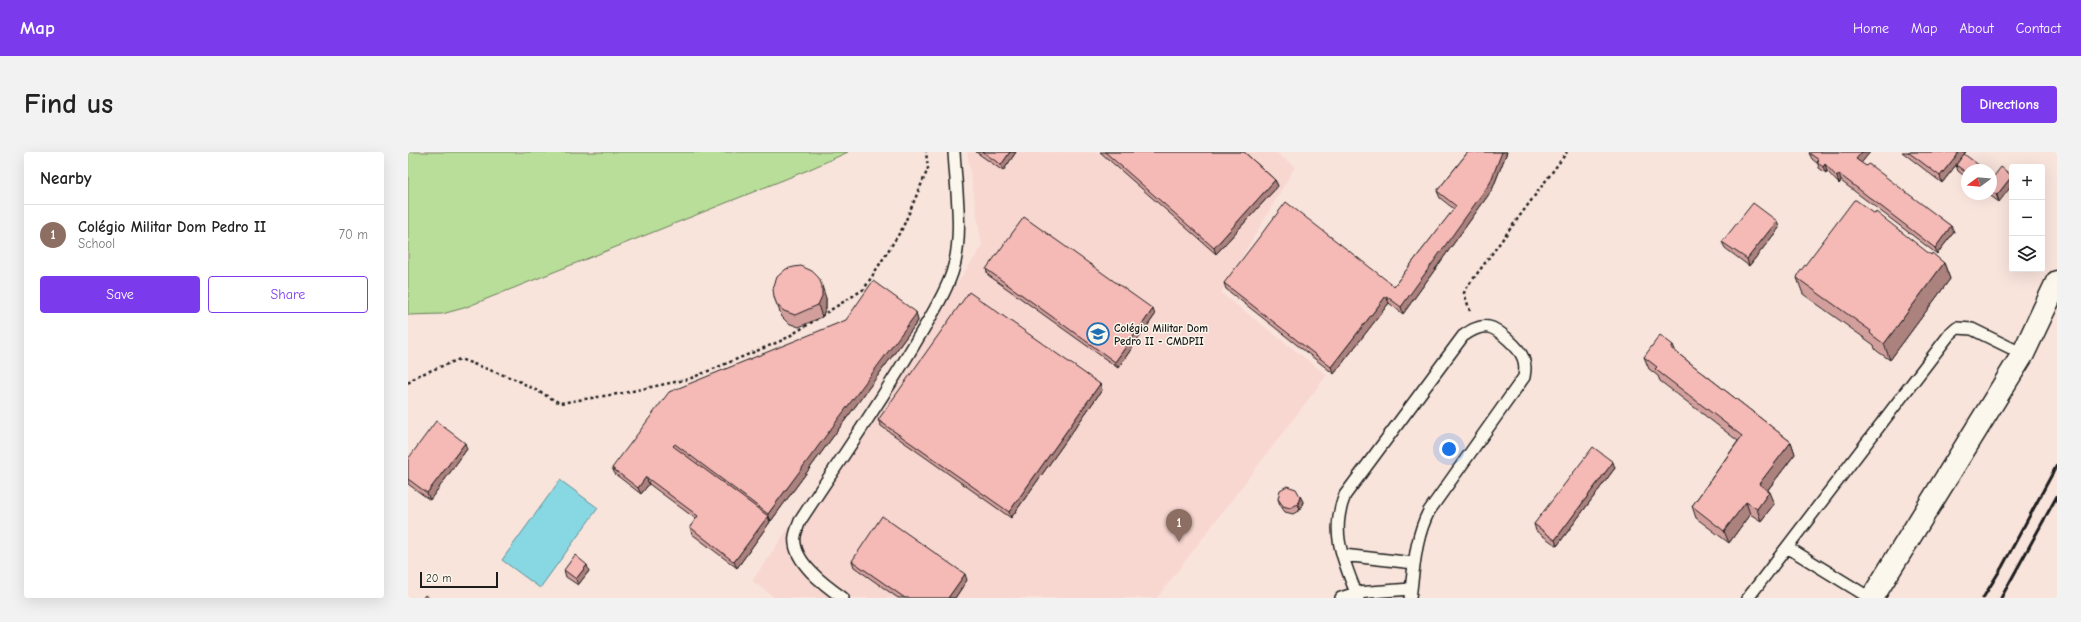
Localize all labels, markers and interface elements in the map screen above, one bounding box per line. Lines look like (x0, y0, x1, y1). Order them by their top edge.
text: Map (20, 17, 55, 39)
text: Home (1853, 20, 1889, 37)
text: Map (1911, 20, 1937, 37)
text: About (1959, 20, 1994, 37)
text: Contact (2016, 20, 2061, 37)
button: Directions (1961, 86, 2057, 123)
text: Find us (24, 88, 113, 120)
north arrow (1961, 164, 1997, 200)
map controls (2009, 164, 2045, 272)
button: + (2009, 164, 2045, 200)
text: Nearby (40, 169, 91, 188)
button: − (2009, 200, 2045, 236)
text: Colégio Militar Dom Pedro II (78, 218, 266, 236)
text: 1 (50, 227, 56, 242)
text: 70 m (339, 227, 368, 242)
text: School (78, 236, 115, 251)
button: layers (2009, 236, 2045, 272)
button: Save (40, 276, 200, 313)
button: Share (208, 276, 368, 313)
school or university icon: Colégio Militar Dom Pedro II - CMDPII (1085, 321, 1111, 347)
place label: Colégio Militar Dom Pedro II - CMDPII (1114, 322, 1208, 348)
your location (1439, 439, 1459, 459)
pin: 1 (1166, 509, 1192, 542)
scale bar (420, 570, 498, 589)
text: 20 m (426, 572, 451, 585)

